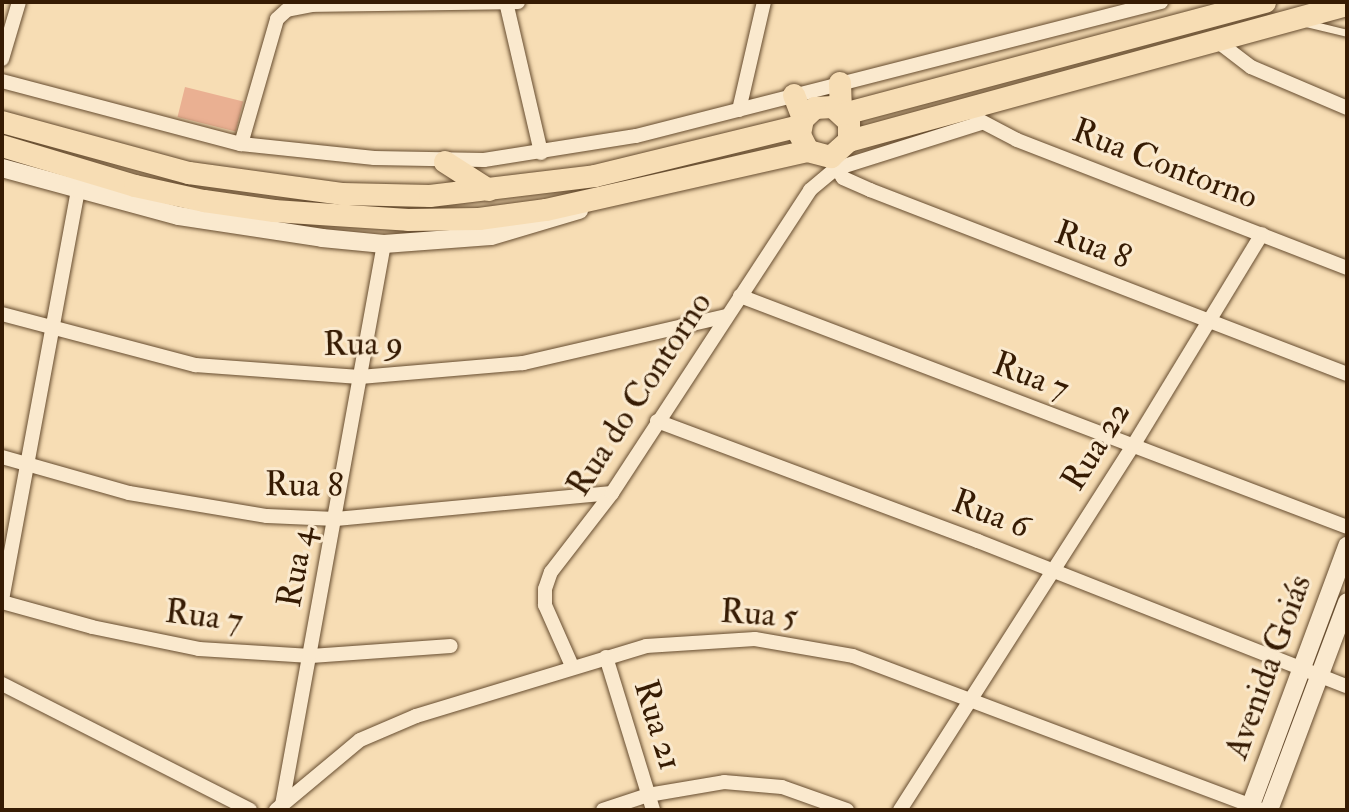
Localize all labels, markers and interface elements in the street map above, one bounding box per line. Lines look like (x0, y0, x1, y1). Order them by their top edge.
street label: Rua Contorno (1067, 110, 1263, 218)
street label: Rua 8 (1049, 212, 1137, 278)
street label: Rua do Contorno (558, 284, 720, 504)
street label: Rua 9 (323, 323, 403, 365)
street label: Rua 7 (987, 343, 1075, 409)
street label: Rua 22 (1053, 394, 1139, 498)
street label: Rua 8 (264, 464, 344, 506)
street label: Rua 6 (946, 481, 1036, 547)
street label: Rua 4 (269, 524, 323, 610)
street label: Avenida Goiás (1216, 569, 1320, 765)
street label: Rua 7 (163, 591, 245, 641)
street label: Rua 5 (719, 591, 799, 637)
street label: Rua 21 (625, 675, 691, 775)

